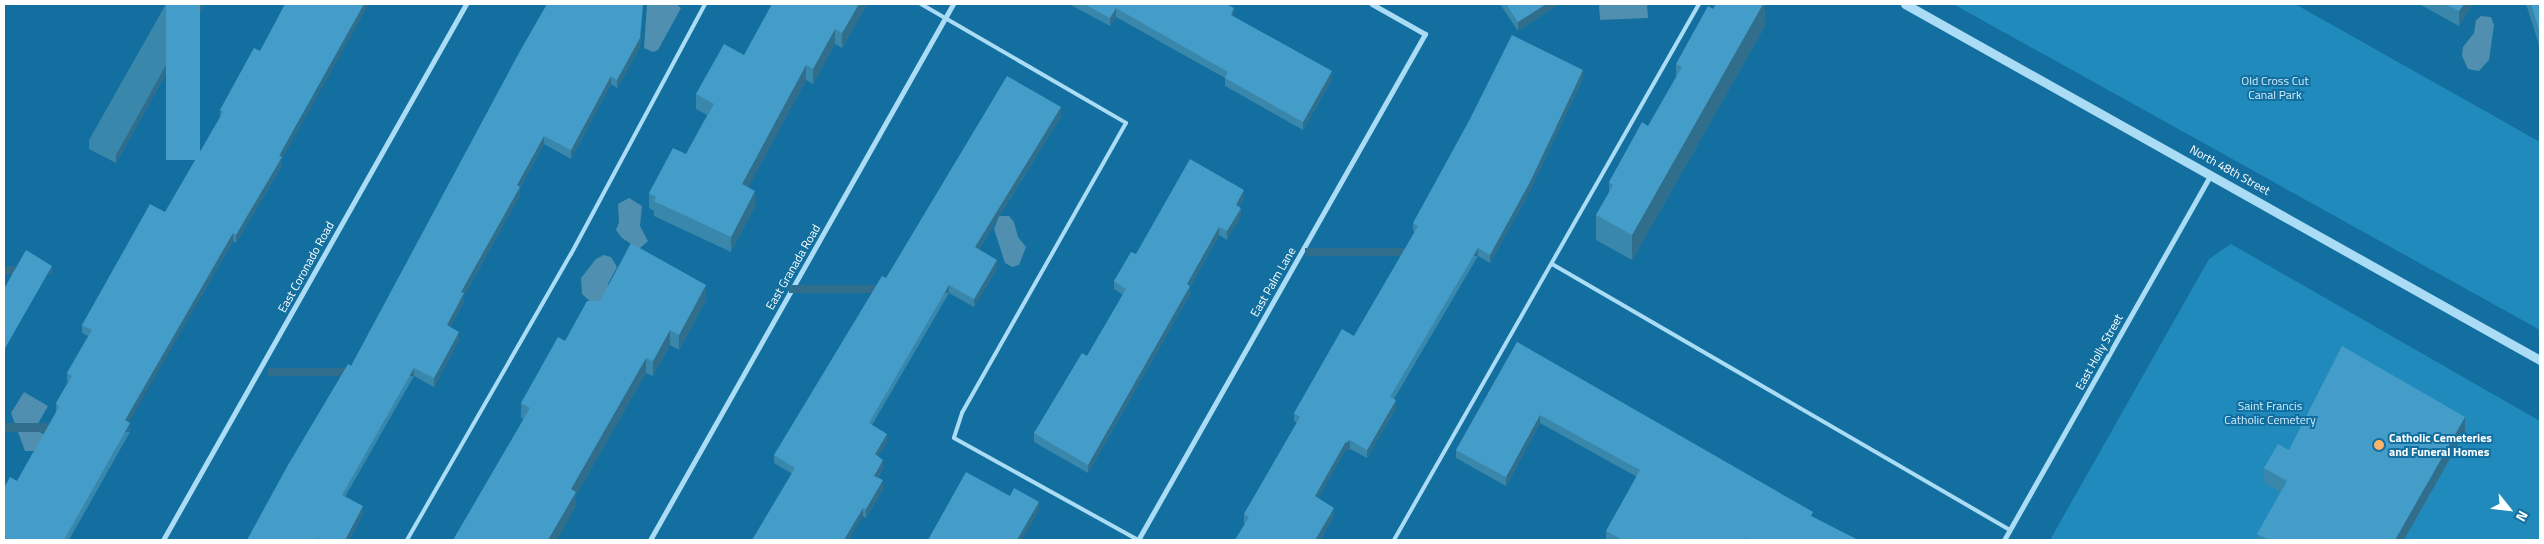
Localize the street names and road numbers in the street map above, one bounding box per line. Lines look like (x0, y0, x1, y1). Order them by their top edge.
street label: North 48th Street (2187, 142, 2273, 198)
street label: East Coronado Road (275, 219, 337, 315)
street label: East Granada Road (763, 222, 823, 312)
street label: East Palm Lane (1247, 245, 1299, 319)
street label: East Holly Street (2072, 312, 2126, 392)

